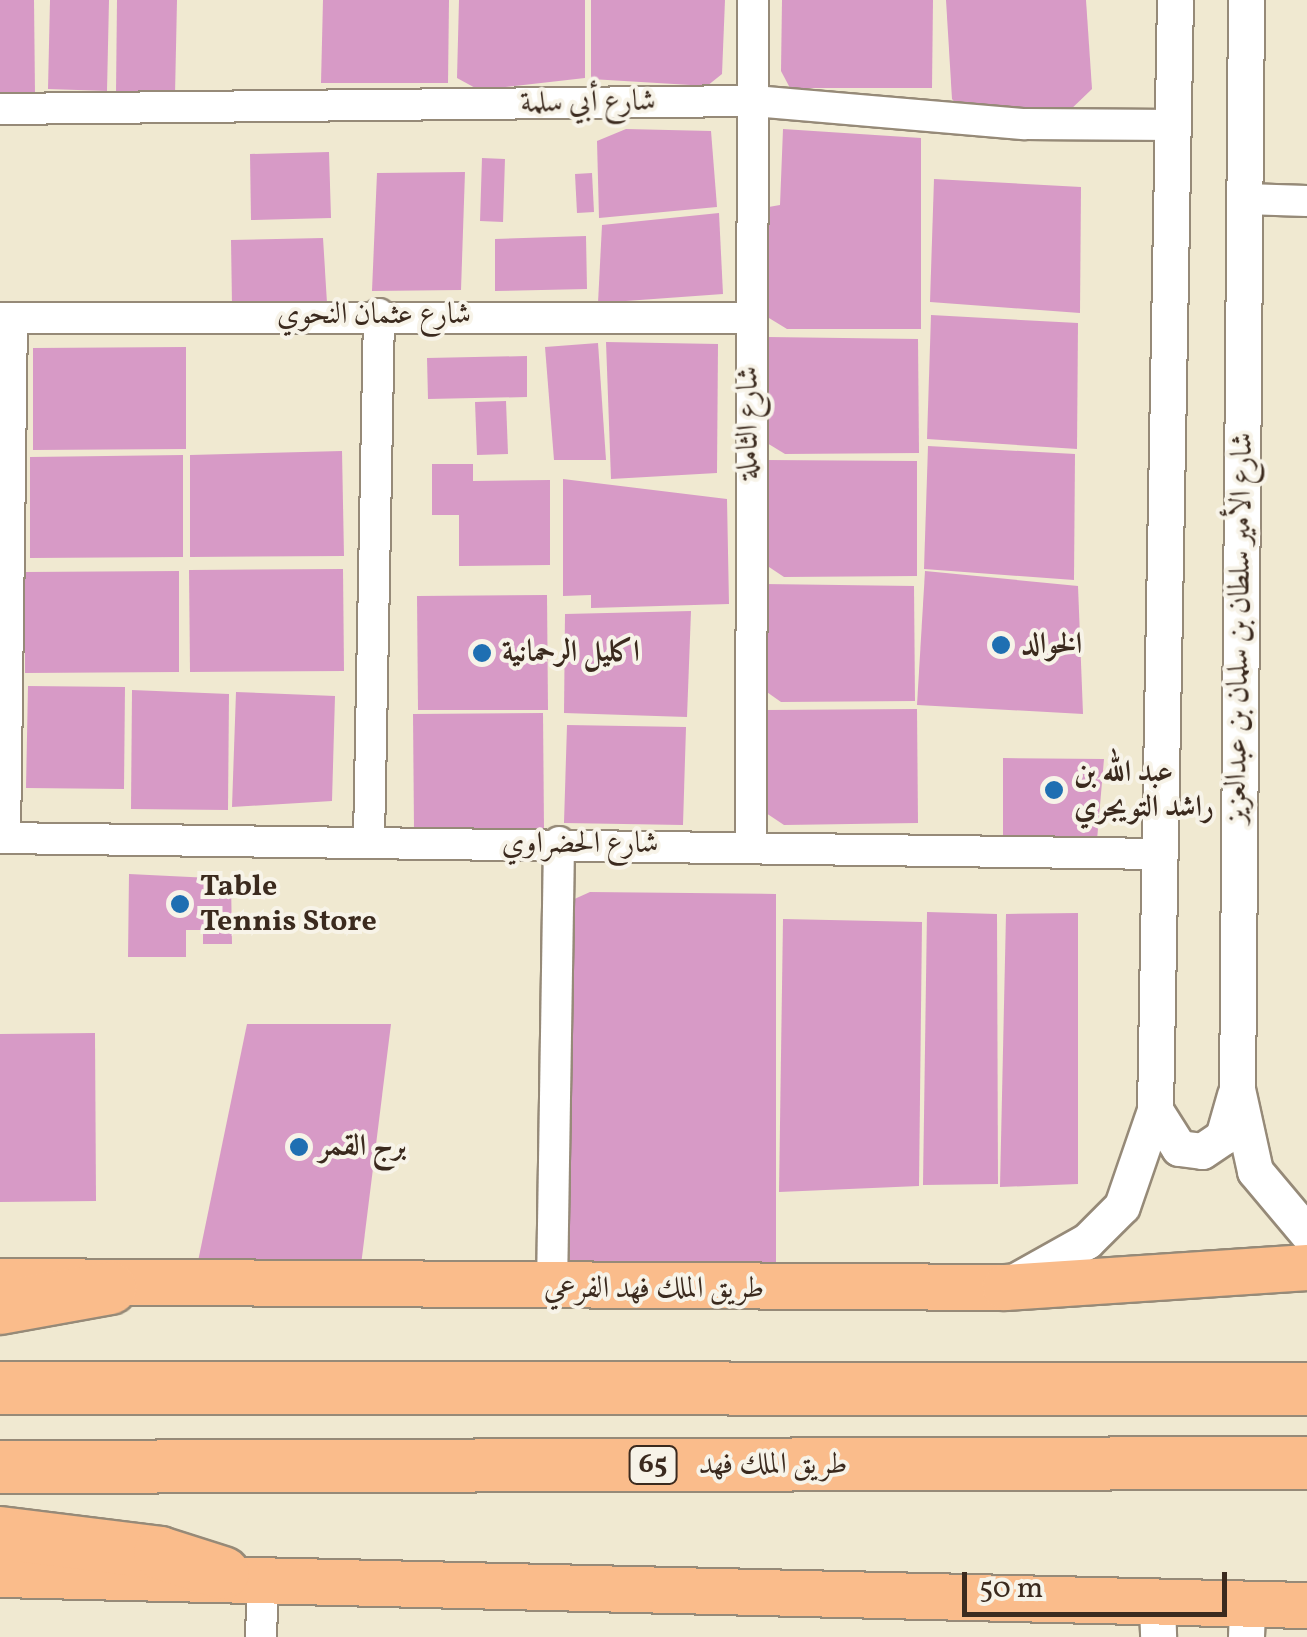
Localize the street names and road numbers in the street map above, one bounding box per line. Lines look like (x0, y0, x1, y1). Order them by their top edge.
street label: شارع أبي سلمة (520, 84, 656, 122)
street label: شارع عثمان النحوي (277, 297, 471, 333)
street label: شارع الثاملة (731, 366, 767, 480)
street label: شارع الأمير سلطان بن سلمان بن عبدالعزيز (1219, 432, 1261, 824)
street label: شارع الحضراوي (502, 826, 658, 862)
street label: طريق الملك فهد الفرعي (544, 1271, 764, 1307)
road number: 65 (628, 1442, 678, 1488)
street label: طريق الملك فهد (698, 1447, 848, 1483)

